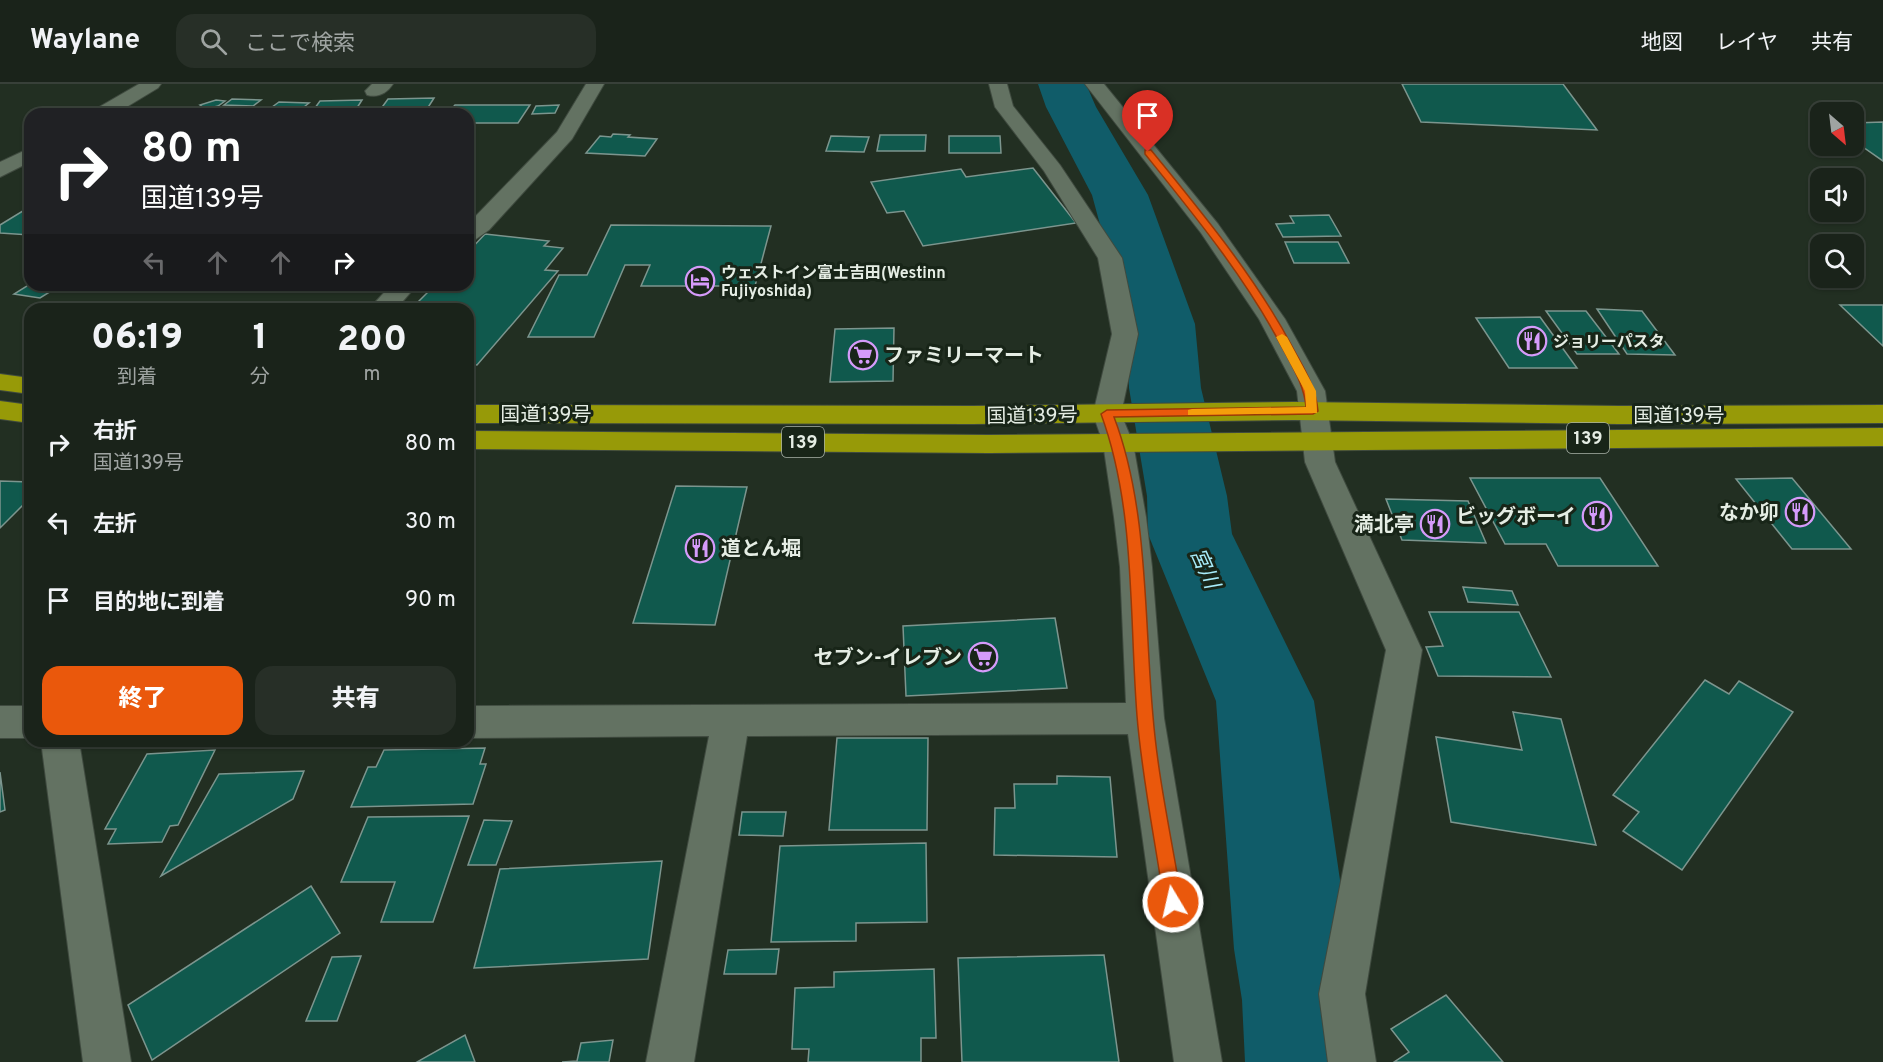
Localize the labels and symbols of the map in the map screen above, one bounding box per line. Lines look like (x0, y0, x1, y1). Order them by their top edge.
pin (1122, 90, 1173, 152)
north arrow (1810, 102, 1864, 156)
place label: ウェストイン富士吉田(Westinn Fujiyoshida) (721, 264, 946, 302)
hotel icon: ウェストイン富士吉田(Westinn Fujiyoshida) (684, 265, 716, 297)
restaurant icon: ジョリーパスタ (1516, 325, 1548, 357)
place label: ジョリーパスタ (1553, 333, 1665, 353)
supermarket icon: ファミリーマート (847, 339, 879, 371)
place label: ファミリーマート (884, 344, 1044, 370)
street label: 国道139号 (500, 403, 592, 429)
street label: 国道139号 (986, 403, 1078, 431)
street label: 国道139号 (1633, 404, 1725, 430)
road number: 139 (1567, 423, 1609, 453)
road number: 139 (782, 427, 824, 457)
restaurant icon: なか卯 (1784, 496, 1816, 528)
restaurant icon: ビッグボーイ (1581, 500, 1613, 532)
place label: なか卯 (1719, 501, 1779, 527)
place label: ビッグボーイ (1456, 505, 1576, 531)
restaurant icon: 満北亭 (1419, 508, 1451, 540)
place label: 満北亭 (1354, 513, 1414, 539)
restaurant icon: 道とん堀 (684, 532, 716, 564)
place label: 道とん堀 (721, 537, 801, 563)
water label: 宮川 (1183, 544, 1225, 595)
supermarket icon: セブン-イレブン (967, 641, 999, 673)
place label: セブン-イレブン (814, 646, 962, 672)
position arrow (1141, 870, 1205, 934)

